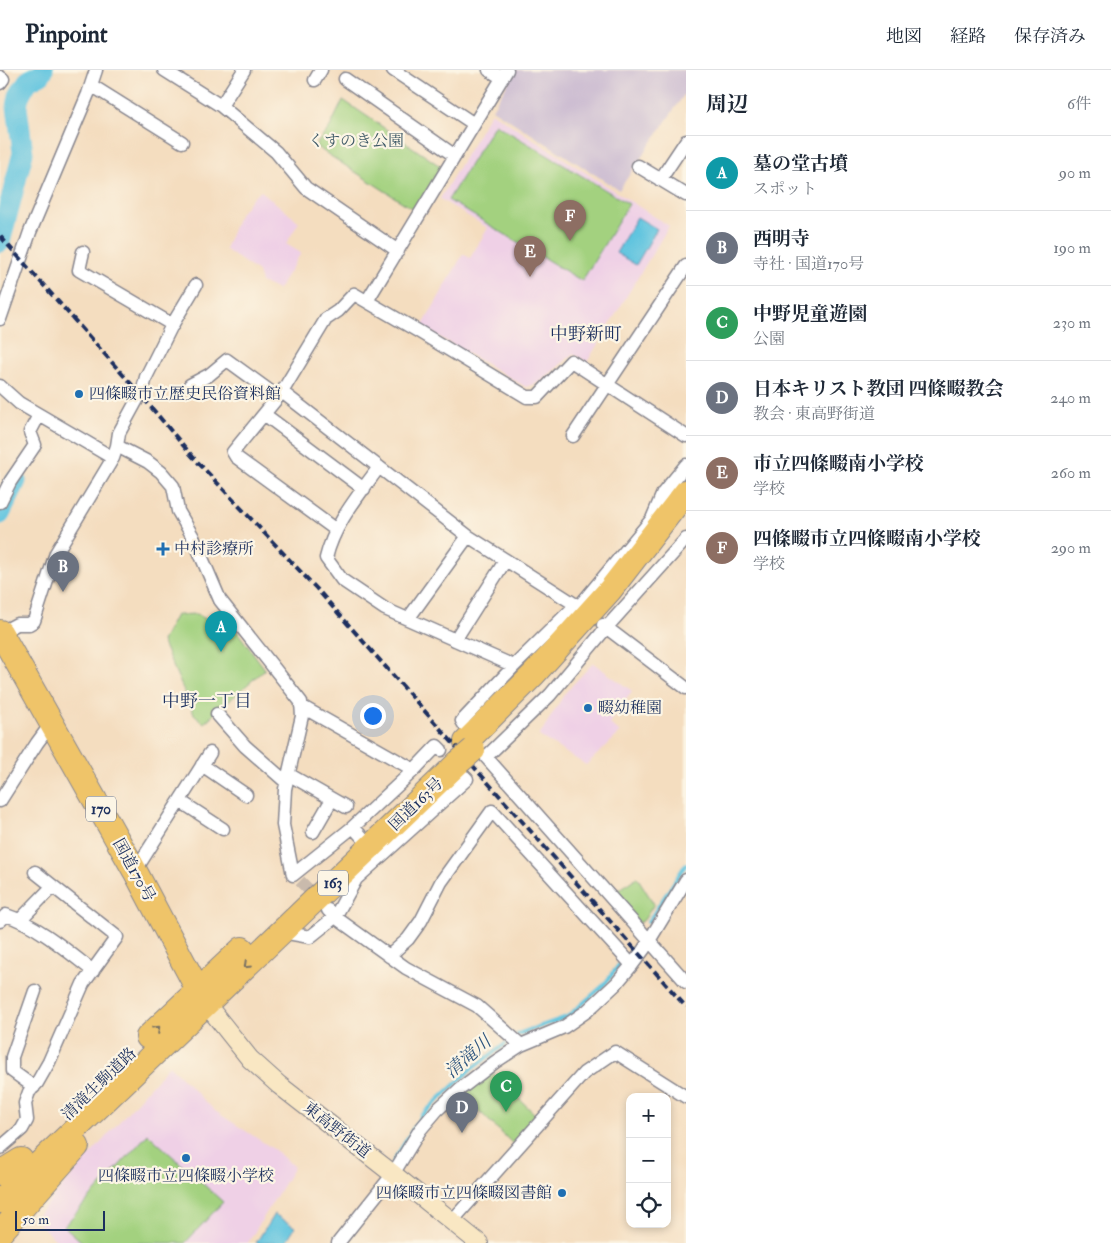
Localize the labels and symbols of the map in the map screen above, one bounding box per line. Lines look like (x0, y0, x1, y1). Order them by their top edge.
park label: くすのき公園 (308, 131, 404, 151)
pin: F (554, 200, 586, 241)
pin: E (514, 236, 546, 277)
district label: 中野新町 (550, 323, 622, 346)
place label: 四條畷市立歴史民俗資料館 (89, 384, 281, 404)
marker: 四條畷市立歴史民俗資料館 (73, 388, 85, 400)
place label: 中村診療所 (174, 539, 254, 559)
marker: 中村診療所 (156, 542, 170, 556)
pin: B (47, 551, 79, 592)
pin: A (205, 611, 237, 652)
district label: 中野一丁目 (162, 690, 252, 713)
place label: 畷幼稚園 (598, 698, 662, 718)
marker: 畷幼稚園 (582, 702, 594, 714)
your location (360, 703, 386, 729)
street label: 国道163号 (385, 773, 447, 835)
road number: 170 (86, 796, 116, 822)
street label: 国道170号 (108, 835, 160, 905)
road number: 163 (318, 870, 348, 896)
one-way arrow (244, 959, 253, 968)
one-way arrow (151, 1026, 160, 1035)
water label: 清滝川 (440, 1029, 497, 1083)
street label: 清滝生駒道路 (58, 1043, 140, 1125)
pin: C (490, 1071, 522, 1112)
pin: D (446, 1092, 478, 1133)
street label: 東高野街道 (299, 1097, 375, 1163)
marker: 四條畷市立四條畷小学校 (180, 1152, 192, 1164)
place label: 四條畷市立四條畷小学校 (98, 1166, 274, 1186)
place label: 四條畷市立四條畷図書館 (376, 1183, 552, 1203)
marker: 四條畷市立四條畷図書館 (556, 1187, 568, 1199)
scale bar (15, 1208, 105, 1231)

